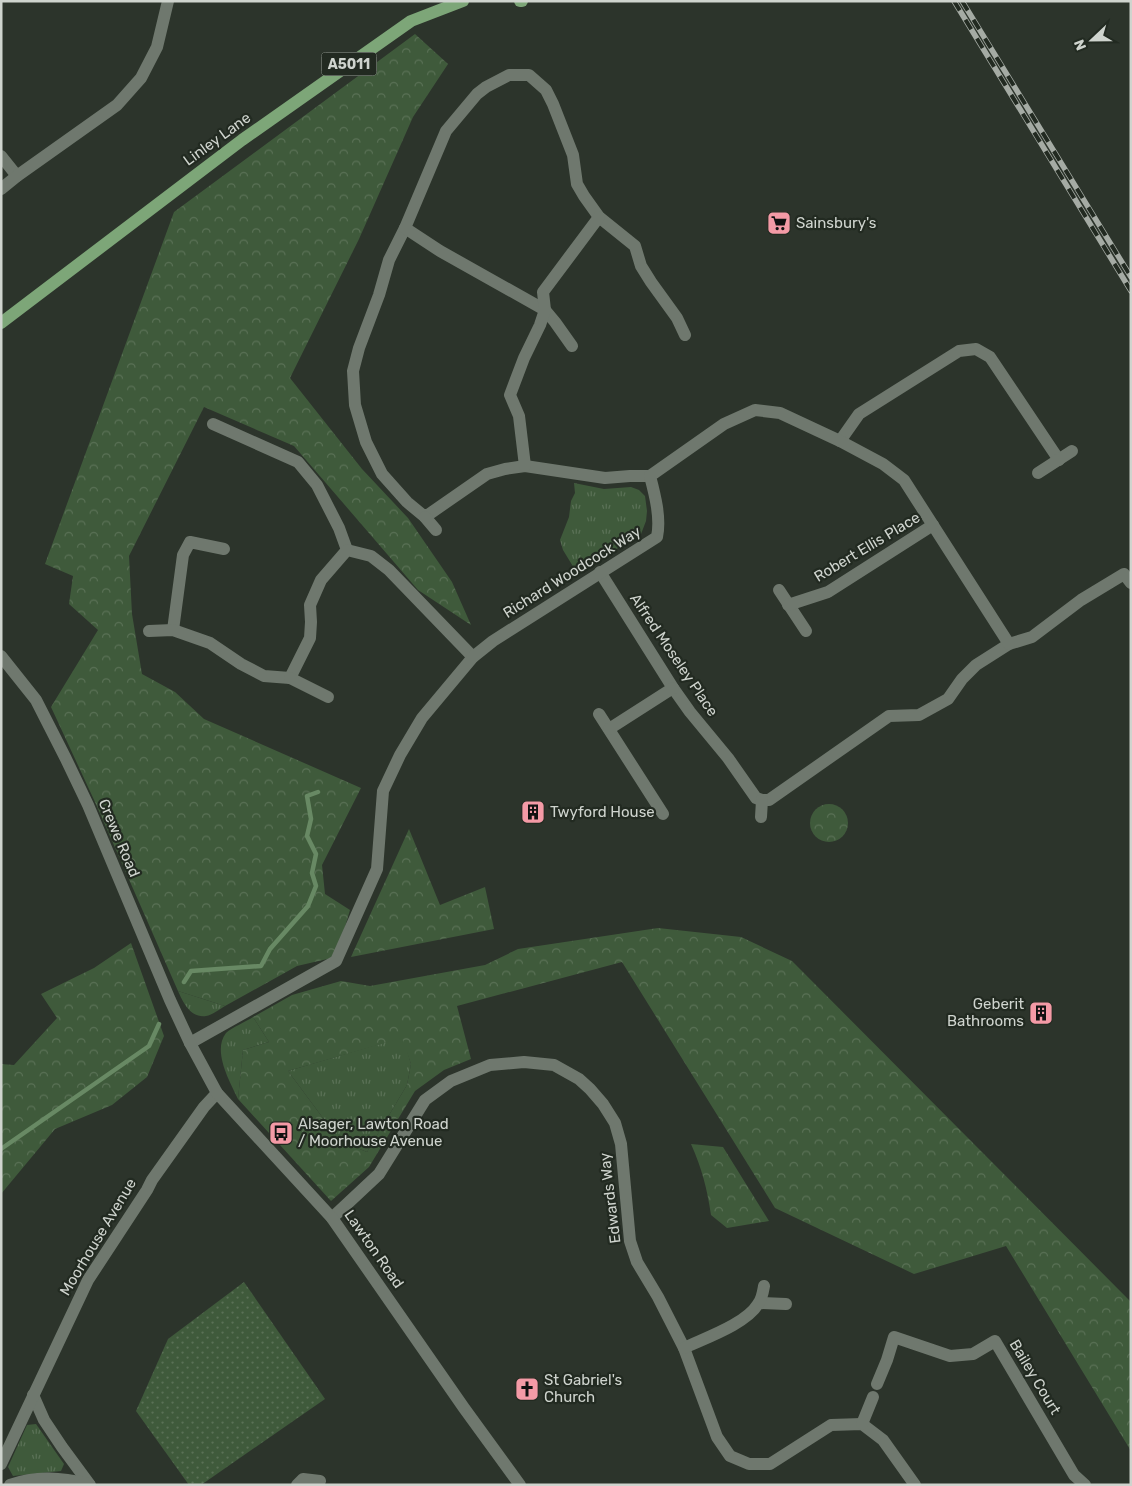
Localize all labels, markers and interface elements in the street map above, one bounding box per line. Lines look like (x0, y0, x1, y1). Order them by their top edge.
north arrow (1067, 15, 1117, 65)
text: N (1071, 37, 1090, 53)
road number: A5011 (322, 52, 376, 76)
street label: Linley Lane (180, 109, 254, 169)
supermarket icon: Sainsbury's (766, 210, 792, 236)
place label: Sainsbury's (796, 214, 877, 232)
street label: Robert Ellis Place (811, 508, 923, 586)
street label: Richard Woodcock Way (500, 522, 644, 622)
street label: Alfred Moseley Place (626, 590, 722, 720)
street label: Crewe Road (94, 796, 144, 880)
building icon: Twyford House (520, 799, 546, 825)
place label: Twyford House (550, 803, 655, 821)
place label: Geberit Bathrooms (947, 995, 1024, 1030)
building icon: Geberit Bathrooms (1028, 1000, 1054, 1026)
place label: Alsager, Lawton Road / Moorhouse Avenue (298, 1115, 449, 1150)
bus stop icon: Alsager, Lawton Road / Moorhouse Avenue (268, 1120, 294, 1146)
street label: Edwards Way (595, 1151, 625, 1245)
street label: Moorhouse Avenue (56, 1175, 140, 1299)
street label: Lawton Road (340, 1206, 408, 1292)
street label: Bailey Court (1006, 1336, 1065, 1418)
place label: St Gabriel's Church (544, 1371, 623, 1406)
church icon: St Gabriel's Church (514, 1376, 540, 1402)

